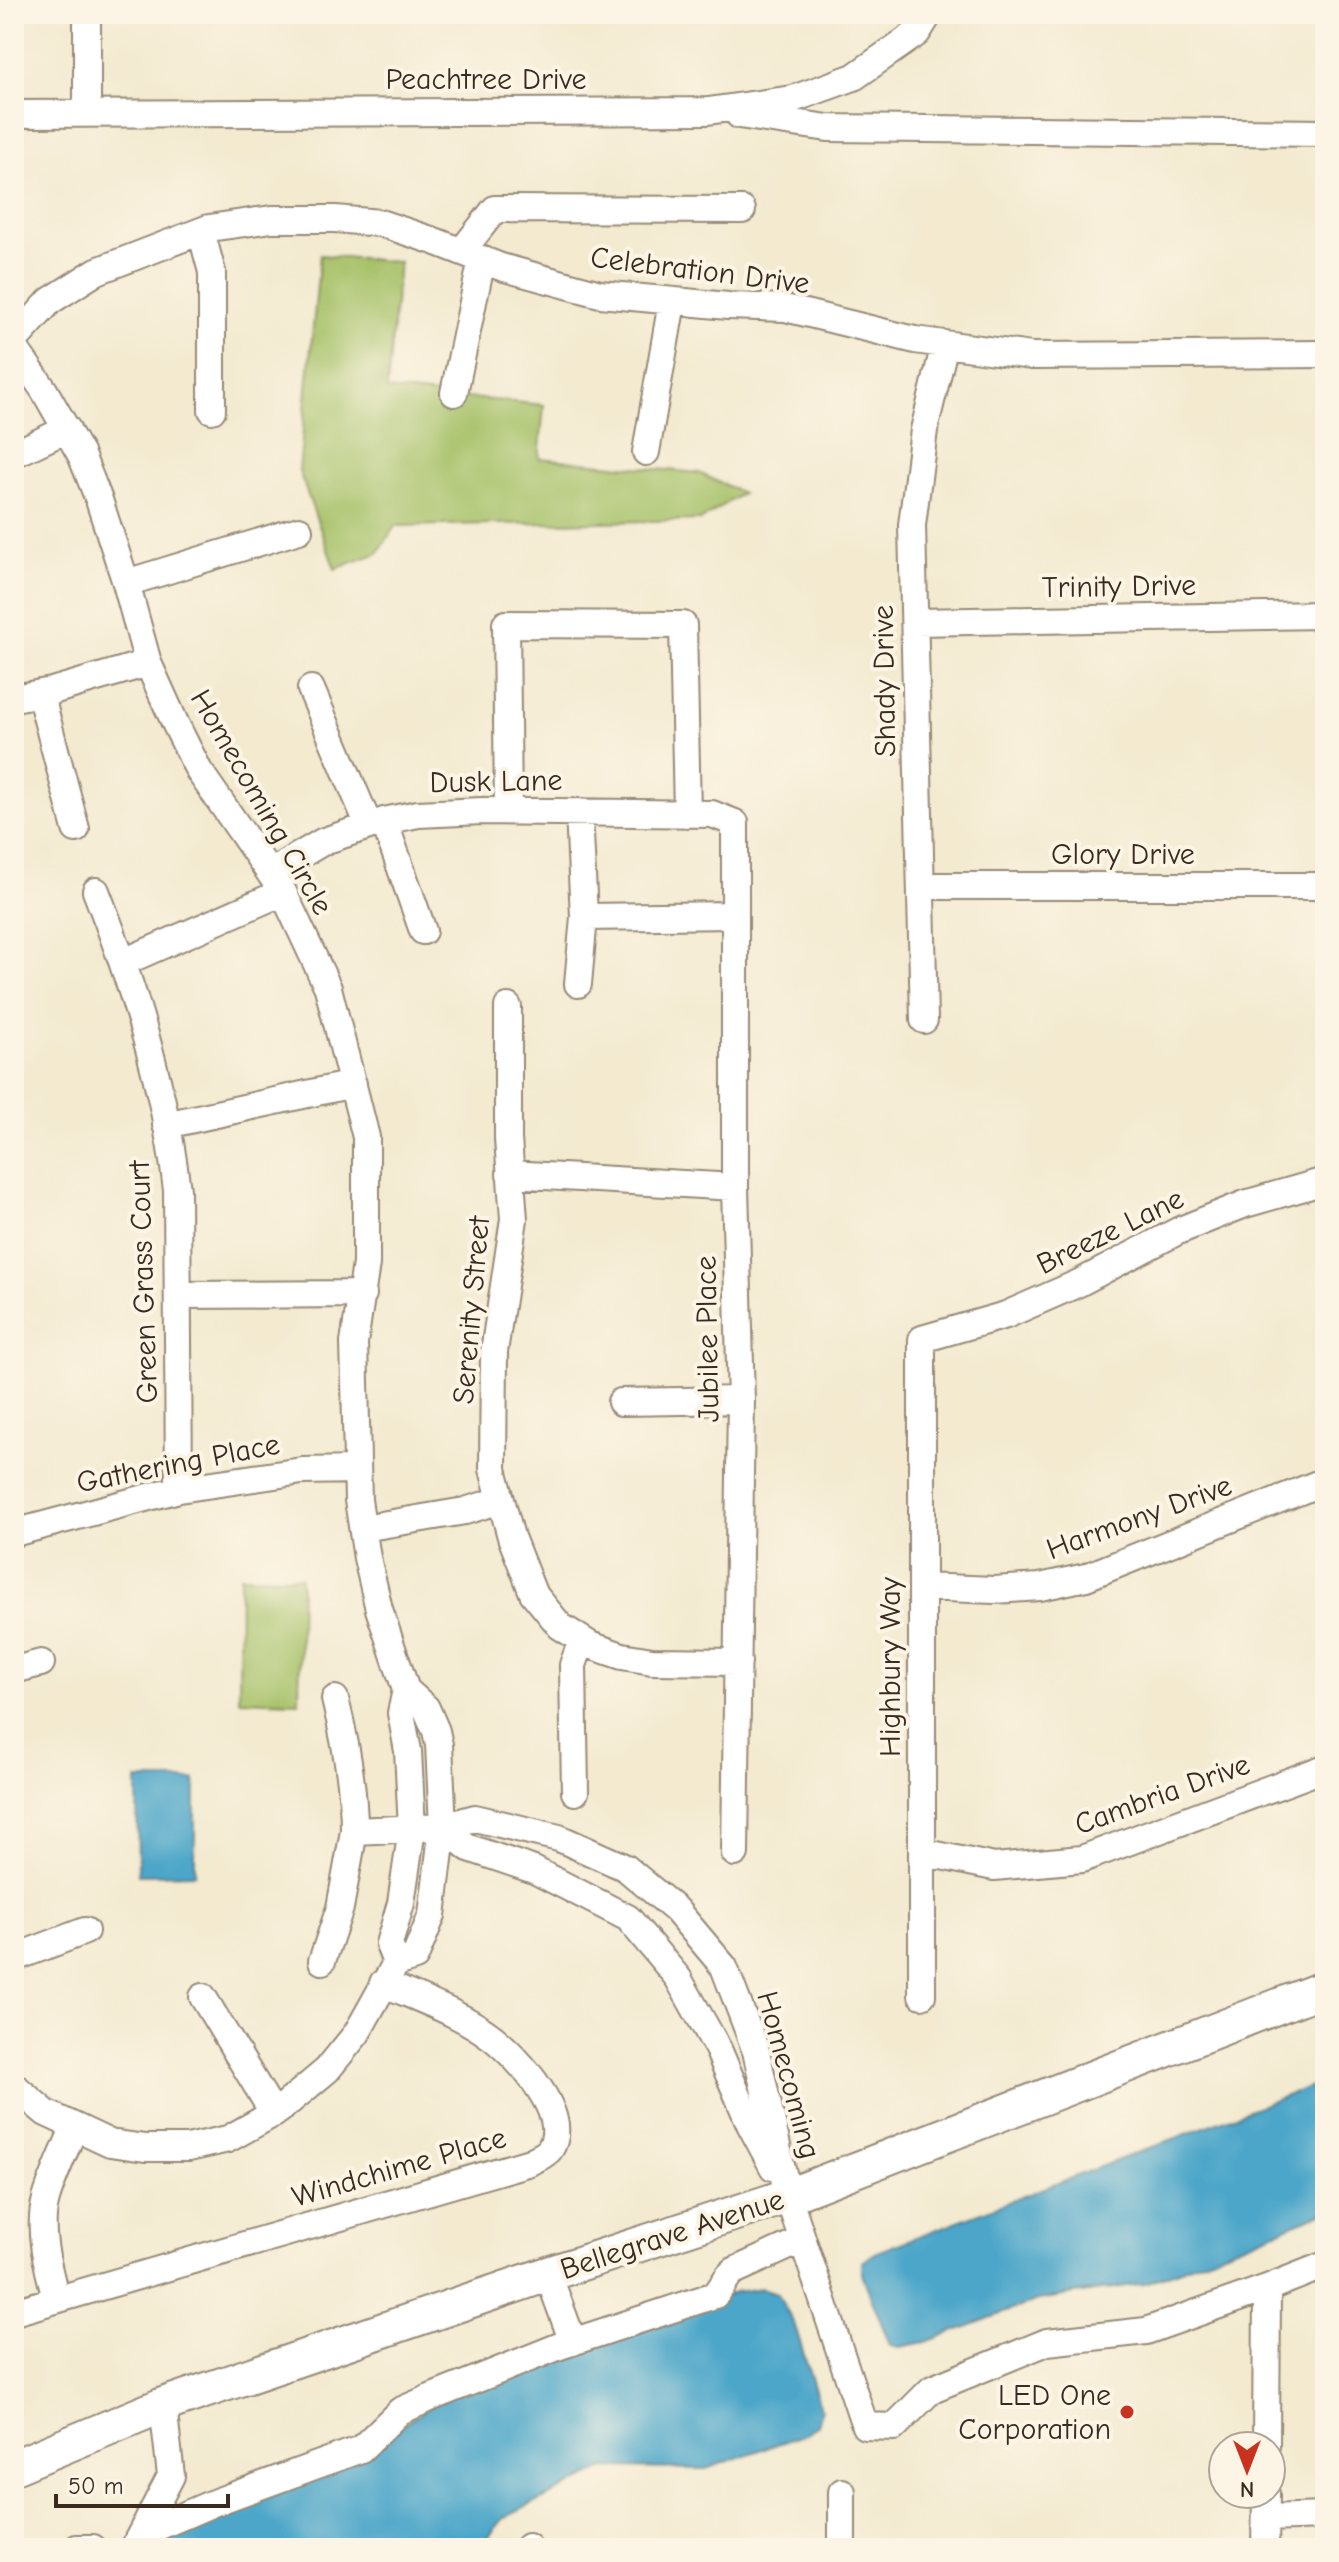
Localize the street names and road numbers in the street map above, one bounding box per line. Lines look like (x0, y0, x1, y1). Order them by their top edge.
street label: Peachtree Drive (385, 62, 587, 97)
street label: Celebration Drive (588, 240, 811, 301)
street label: Trinity Drive (1042, 568, 1196, 605)
street label: Shady Drive (866, 605, 903, 757)
street label: Homecoming Circle (183, 683, 340, 921)
street label: Dusk Lane (429, 763, 563, 800)
street label: Glory Drive (1051, 837, 1195, 872)
street label: Green Grass Court (122, 1159, 165, 1404)
street label: Breeze Lane (1031, 1181, 1189, 1282)
street label: Serenity Street (446, 1213, 497, 1405)
street label: Jubilee Place (689, 1255, 726, 1423)
street label: Gathering Place (74, 1427, 283, 1500)
street label: Harmony Drive (1042, 1468, 1236, 1567)
street label: Highbury Way (873, 1576, 908, 1757)
street label: Cambria Drive (1070, 1747, 1254, 1842)
street label: Homecoming (749, 1988, 828, 2163)
street label: Windchime Place (288, 2120, 510, 2215)
street label: Bellegrave Avenue (556, 2182, 788, 2287)

